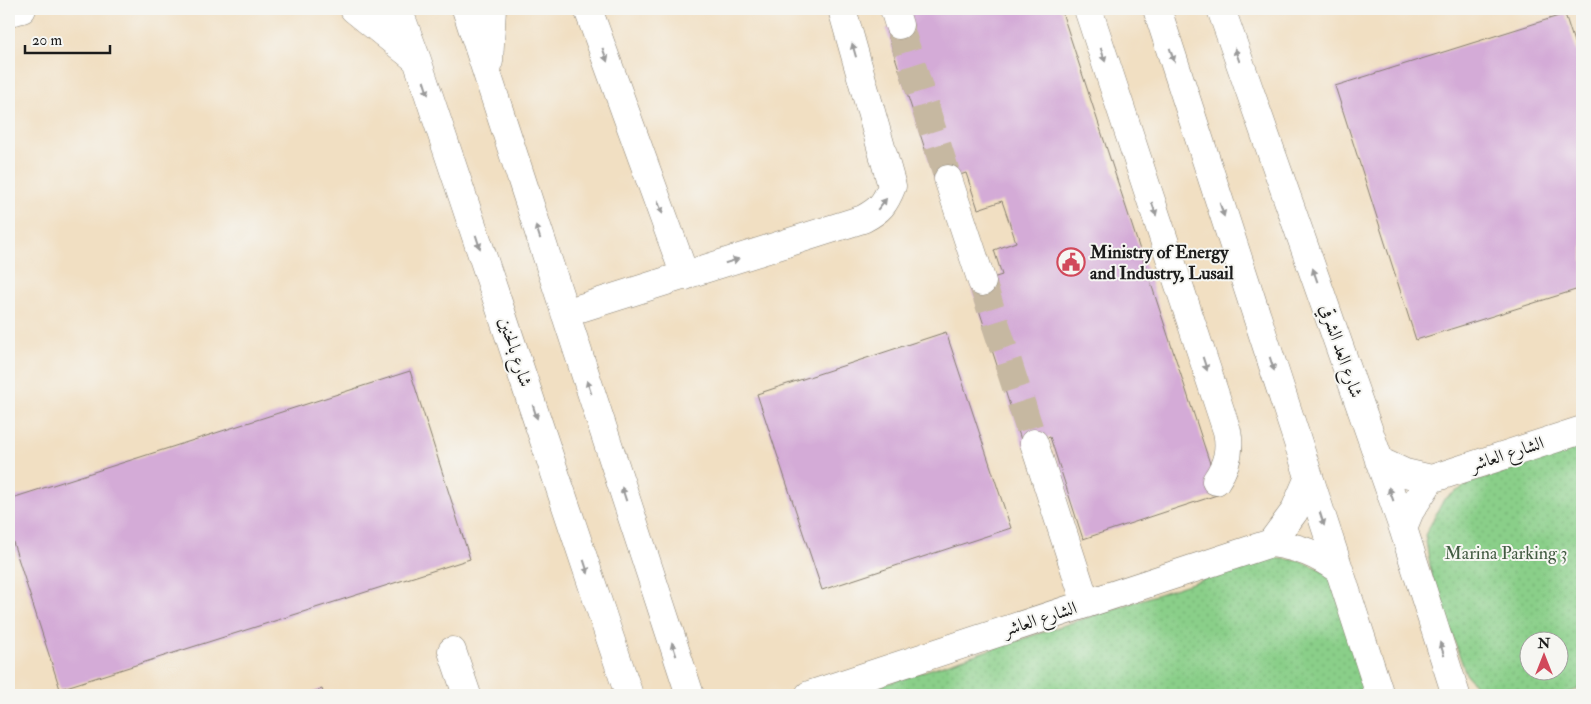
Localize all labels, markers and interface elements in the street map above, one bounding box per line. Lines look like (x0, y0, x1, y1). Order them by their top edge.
scale bar (25, 22, 110, 54)
text: 20 m (32, 31, 62, 50)
one-way arrow (849, 42, 857, 57)
one-way arrow (602, 47, 609, 62)
one-way arrow (1233, 47, 1240, 62)
one-way arrow (1100, 48, 1108, 63)
one-way arrow (1168, 48, 1176, 63)
one-way arrow (423, 80, 431, 95)
one-way arrow (877, 198, 888, 211)
one-way arrow (656, 200, 664, 215)
one-way arrow (1151, 202, 1158, 217)
one-way arrow (1219, 202, 1226, 217)
one-way arrow (534, 225, 541, 240)
one-way arrow (475, 234, 482, 249)
place label: Ministry of Energy and Industry, Lusail (1089, 241, 1234, 285)
public building icon: Ministry of Energy and Industry, Lusail (1056, 247, 1086, 277)
one-way arrow (725, 257, 740, 265)
one-way arrow (1311, 267, 1318, 282)
street label: شارع العد الشرقي (1311, 301, 1368, 402)
street label: شارع بالحنين (490, 314, 537, 391)
one-way arrow (1202, 356, 1209, 371)
one-way arrow (1268, 357, 1276, 372)
one-way arrow (584, 379, 592, 394)
one-way arrow (532, 405, 539, 420)
street label: الشارع العاشر (1465, 431, 1548, 480)
one-way arrow (620, 487, 627, 502)
one-way arrow (1387, 487, 1394, 502)
one-way arrow (1319, 511, 1327, 526)
park label: Marina Parking 3 (1444, 542, 1568, 565)
one-way arrow (583, 559, 591, 574)
street label: الشارع العاشر (998, 596, 1081, 645)
north arrow (1518, 632, 1568, 682)
text: N (1537, 635, 1551, 652)
one-way arrow (670, 641, 678, 656)
one-way arrow (1437, 641, 1445, 656)

